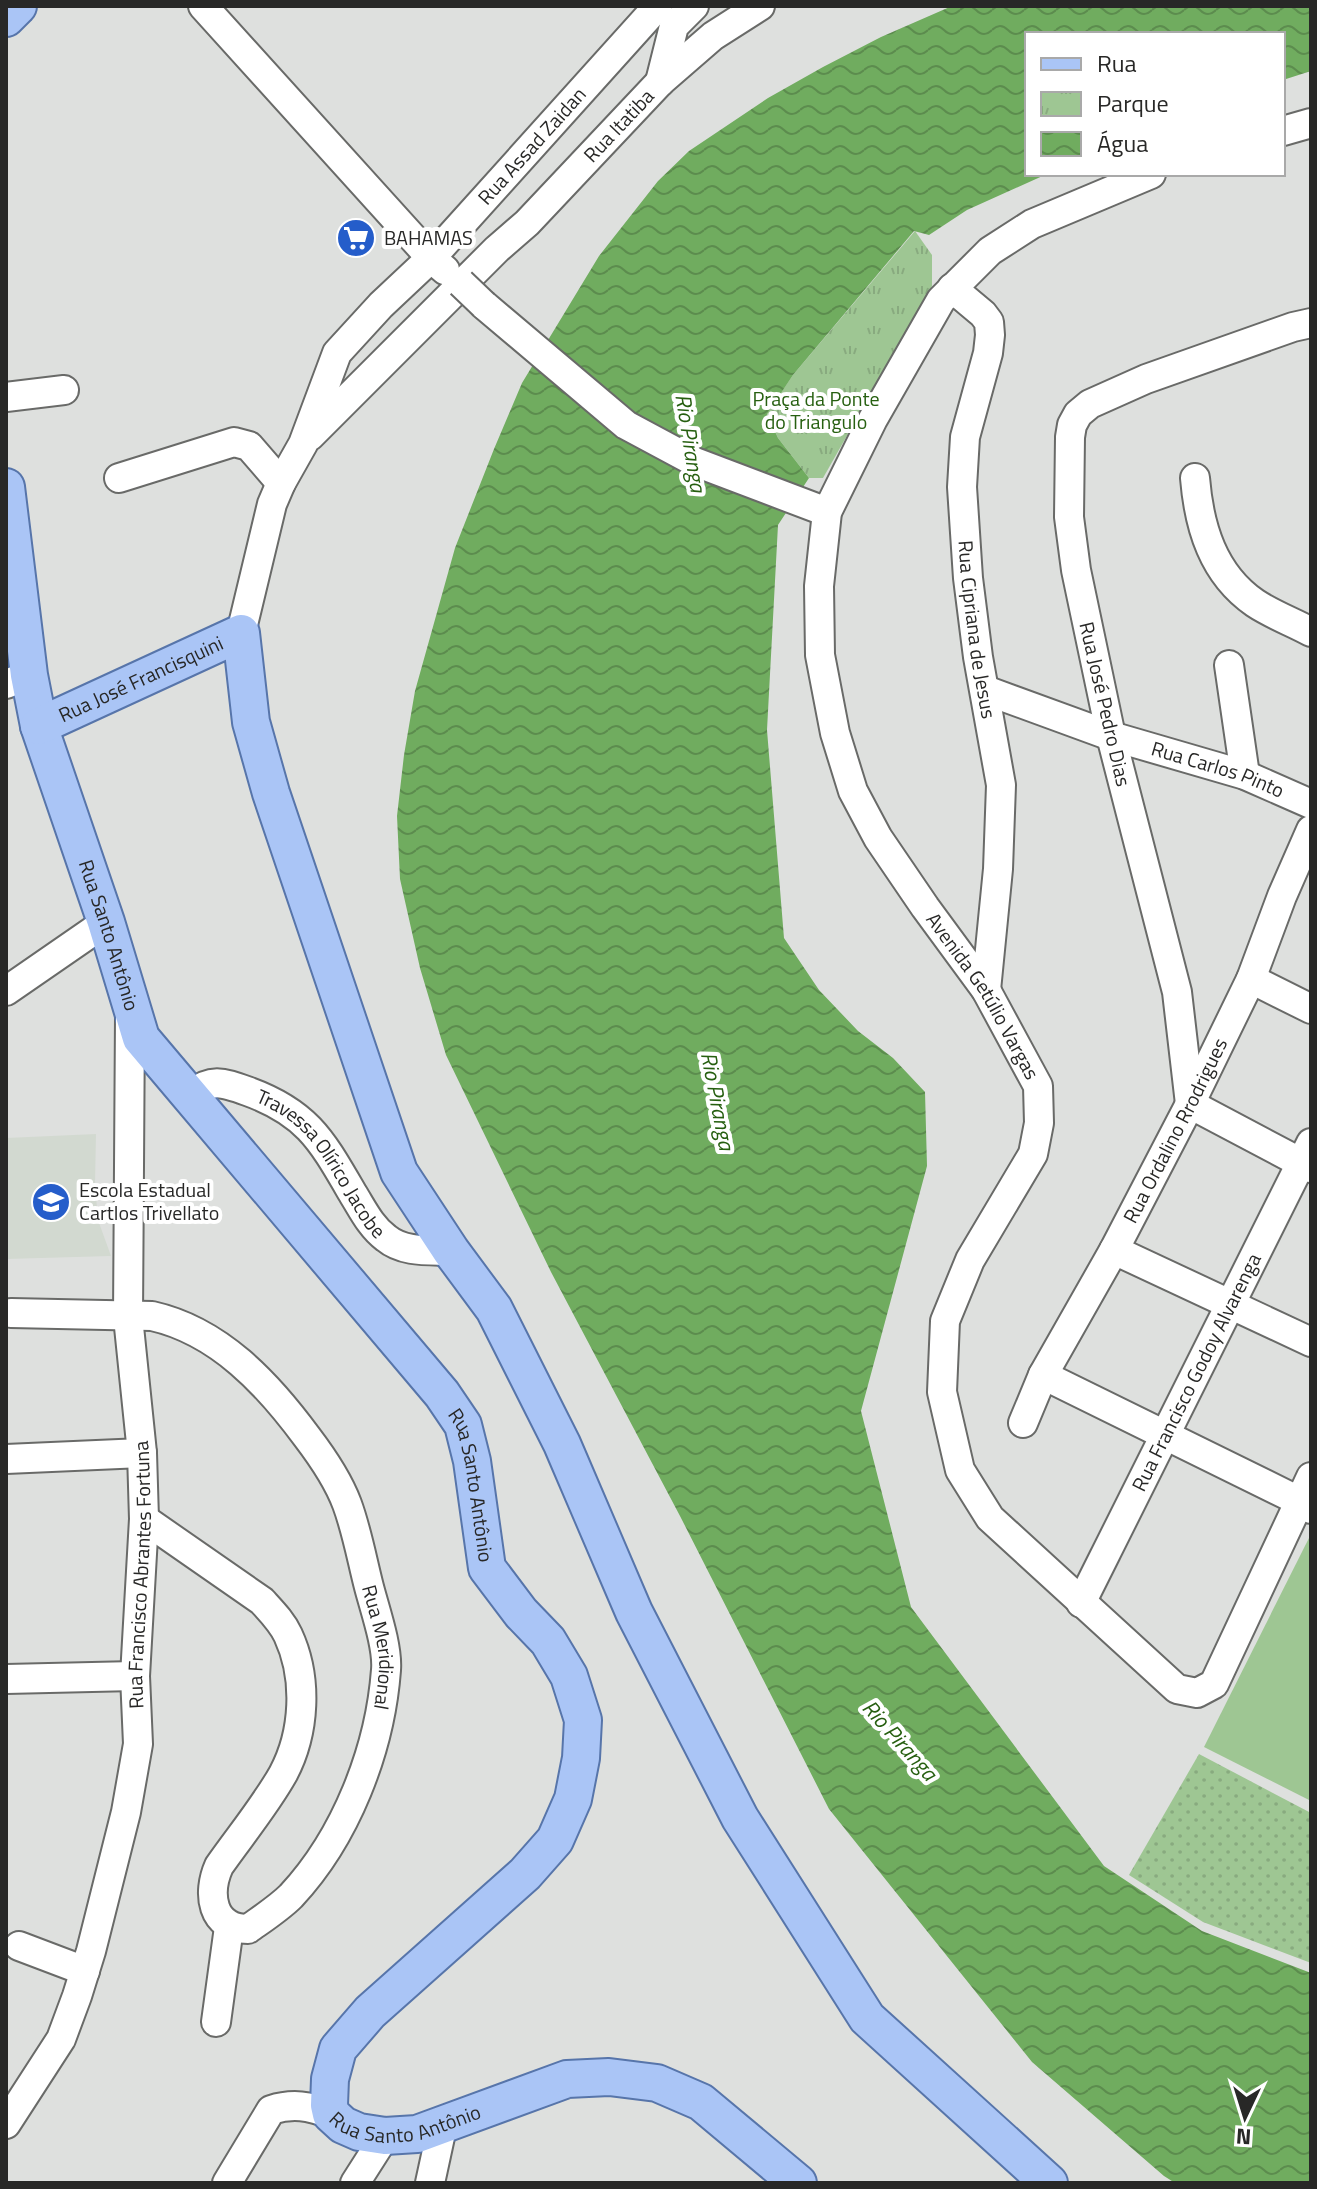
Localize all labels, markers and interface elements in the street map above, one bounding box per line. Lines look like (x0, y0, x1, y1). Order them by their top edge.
legend (1025, 32, 1285, 176)
text: Rua (1097, 45, 1136, 81)
street label: Rua Assad Zaidan (470, 80, 593, 211)
street label: Rua Itatiba (576, 81, 661, 169)
text: Parque (1097, 85, 1169, 121)
text: Água (1097, 125, 1148, 161)
supermarket icon: BAHAMAS (335, 217, 377, 259)
place label: BAHAMAS (384, 222, 473, 253)
park label: Praça da Ponte do Triangulo (752, 383, 880, 437)
water label: Rio Piranga (666, 391, 716, 497)
street label: Rua Cipriana de Jesus (951, 539, 1005, 721)
street label: Rua José Pedro Dias (1071, 619, 1139, 789)
street label: Rua José Francisquini (53, 627, 228, 730)
street label: Rua Carlos Pinto (1148, 733, 1290, 805)
street label: Rua Santo Antônio (71, 855, 148, 1014)
street label: Avenida Getúlio Vargas (919, 906, 1048, 1085)
street label: Rua Ordalino Rrodrigues (1115, 1032, 1235, 1229)
water label: Rio Piranga (692, 1049, 745, 1155)
street label: Travessa Olírico Jacobe (252, 1080, 393, 1245)
place label: Escola Estadual Cartlos Trivellato (79, 1174, 219, 1228)
school or university icon: Escola Estadual Cartlos Trivellato (30, 1181, 72, 1223)
street label: Rua Francisco Godoy Alvarenga (1123, 1247, 1269, 1497)
street label: Rua Santo Antônio (441, 1401, 502, 1564)
street label: Rua Francisco Abrantes Fortuna (119, 1439, 159, 1709)
street label: Rua Meridional (354, 1581, 402, 1712)
water label: Rio Piranga (854, 1692, 947, 1790)
north arrow (1205, 2077, 1285, 2157)
street label: Rua Santo Antônio (331, 2095, 487, 2119)
text: Rua Santo Antônio (322, 2096, 485, 2151)
text: N (1235, 2119, 1252, 2154)

